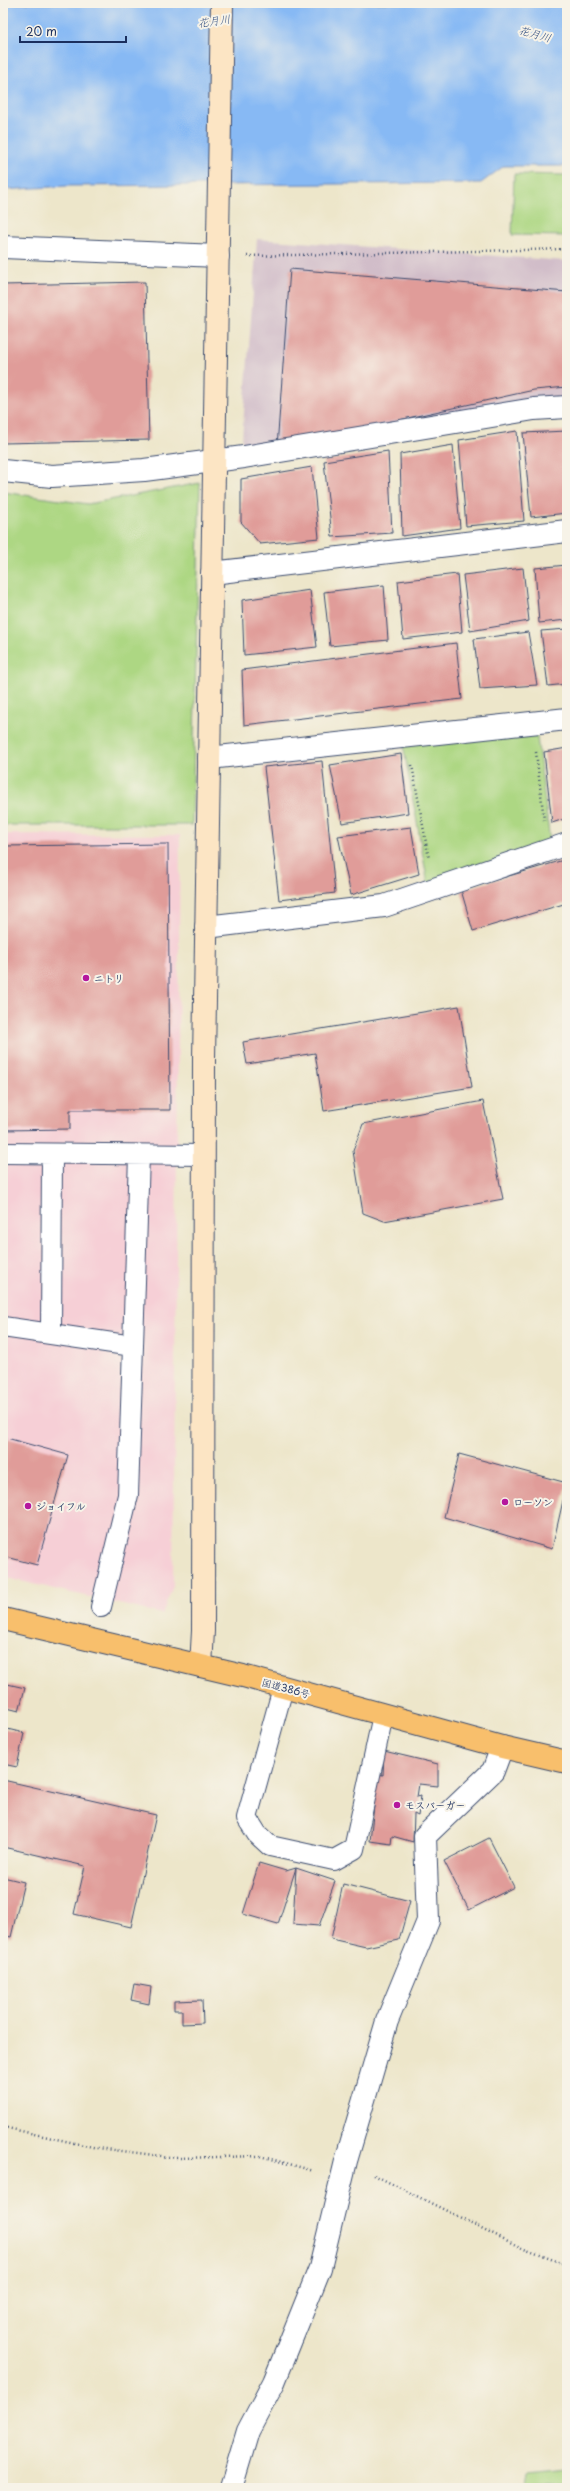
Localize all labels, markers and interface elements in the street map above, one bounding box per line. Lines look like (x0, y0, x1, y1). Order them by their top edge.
water label: 花月川 (196, 10, 231, 31)
scale bar (20, 18, 126, 44)
water label: 花月川 (517, 21, 553, 46)
text: 20 m (26, 22, 57, 40)
place label: ニトリ (94, 970, 124, 985)
marker: ニトリ (81, 973, 91, 983)
place label: ローソン (513, 1494, 553, 1509)
marker: ローソン (500, 1497, 510, 1507)
place label: ジョイフル (36, 1498, 86, 1513)
marker: ジョイフル (23, 1501, 33, 1511)
street label: 国道386号 (260, 1674, 312, 1701)
place label: モスバーガー (405, 1797, 465, 1812)
marker: モスバーガー (392, 1800, 402, 1810)

